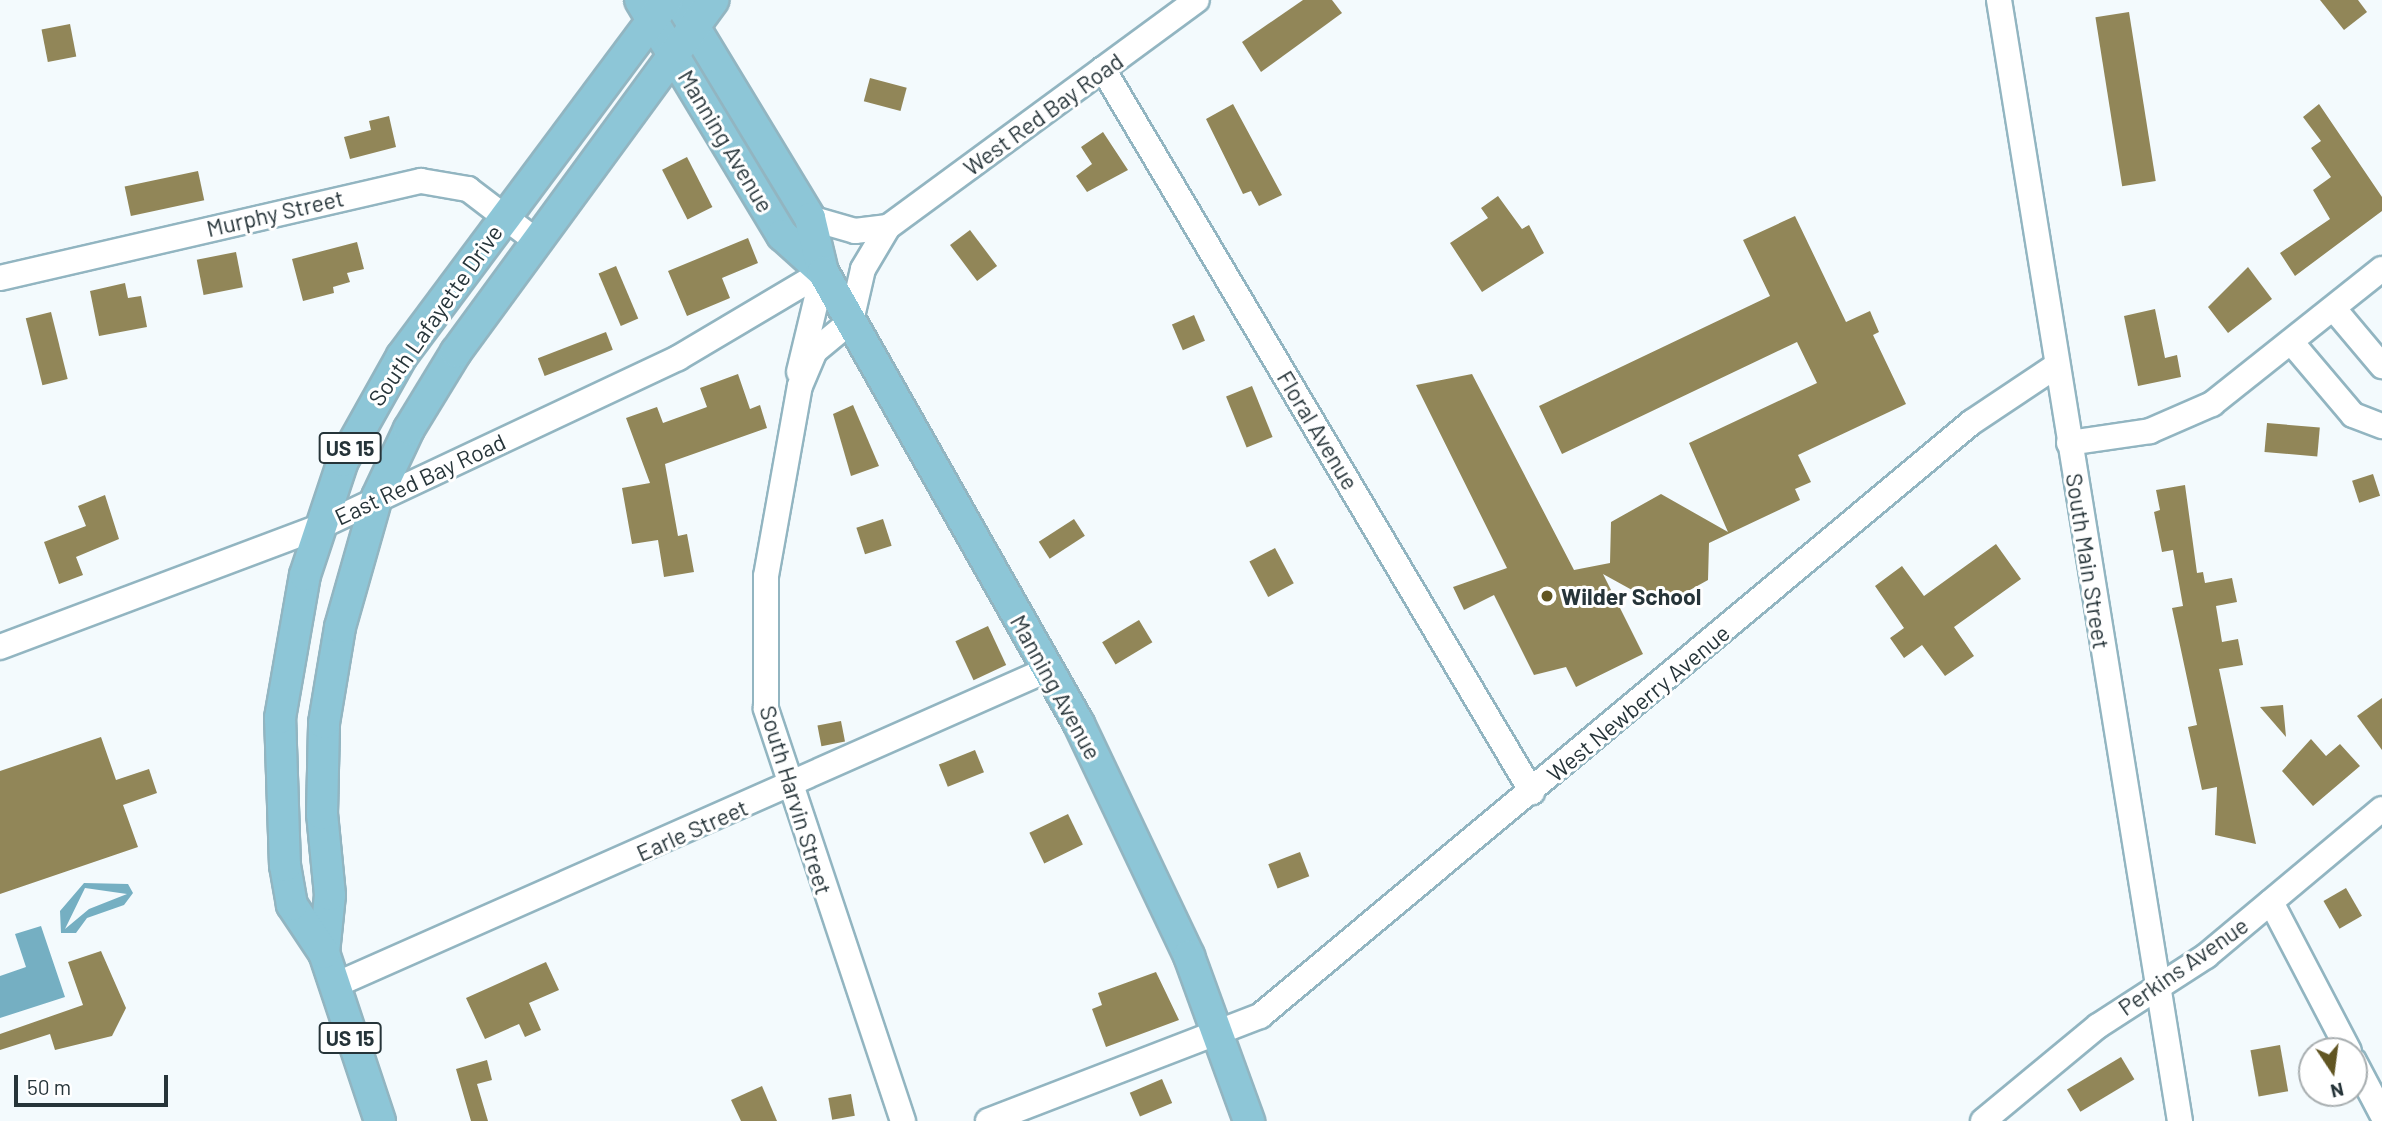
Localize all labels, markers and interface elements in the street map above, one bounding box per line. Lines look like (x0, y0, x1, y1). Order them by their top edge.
street label: West Red Bay Road (958, 47, 1128, 181)
street label: Manning Avenue (673, 65, 779, 217)
street label: Murphy Street (204, 184, 346, 242)
street label: South Lafayette Drive (362, 219, 508, 411)
street label: Floral Avenue (1272, 365, 1364, 495)
street label: East Red Bay Road (330, 427, 510, 531)
road number: US 15 (318, 430, 382, 466)
street label: South Main Street (2060, 471, 2116, 651)
place label: Wilder School (1561, 582, 1701, 610)
marker: Wilder School (1539, 588, 1555, 604)
street label: Manning Avenue (1005, 610, 1107, 764)
street label: West Newberry Avenue (1541, 619, 1735, 787)
street label: South Harvin Street (754, 702, 838, 898)
street label: Earle Street (632, 793, 752, 867)
street label: Perkins Avenue (2113, 911, 2253, 1021)
road number: US 15 (318, 1020, 382, 1056)
north arrow (2298, 1037, 2368, 1107)
scale bar (18, 1062, 172, 1106)
text: 50 m (27, 1074, 71, 1099)
text: N (2329, 1078, 2346, 1104)

